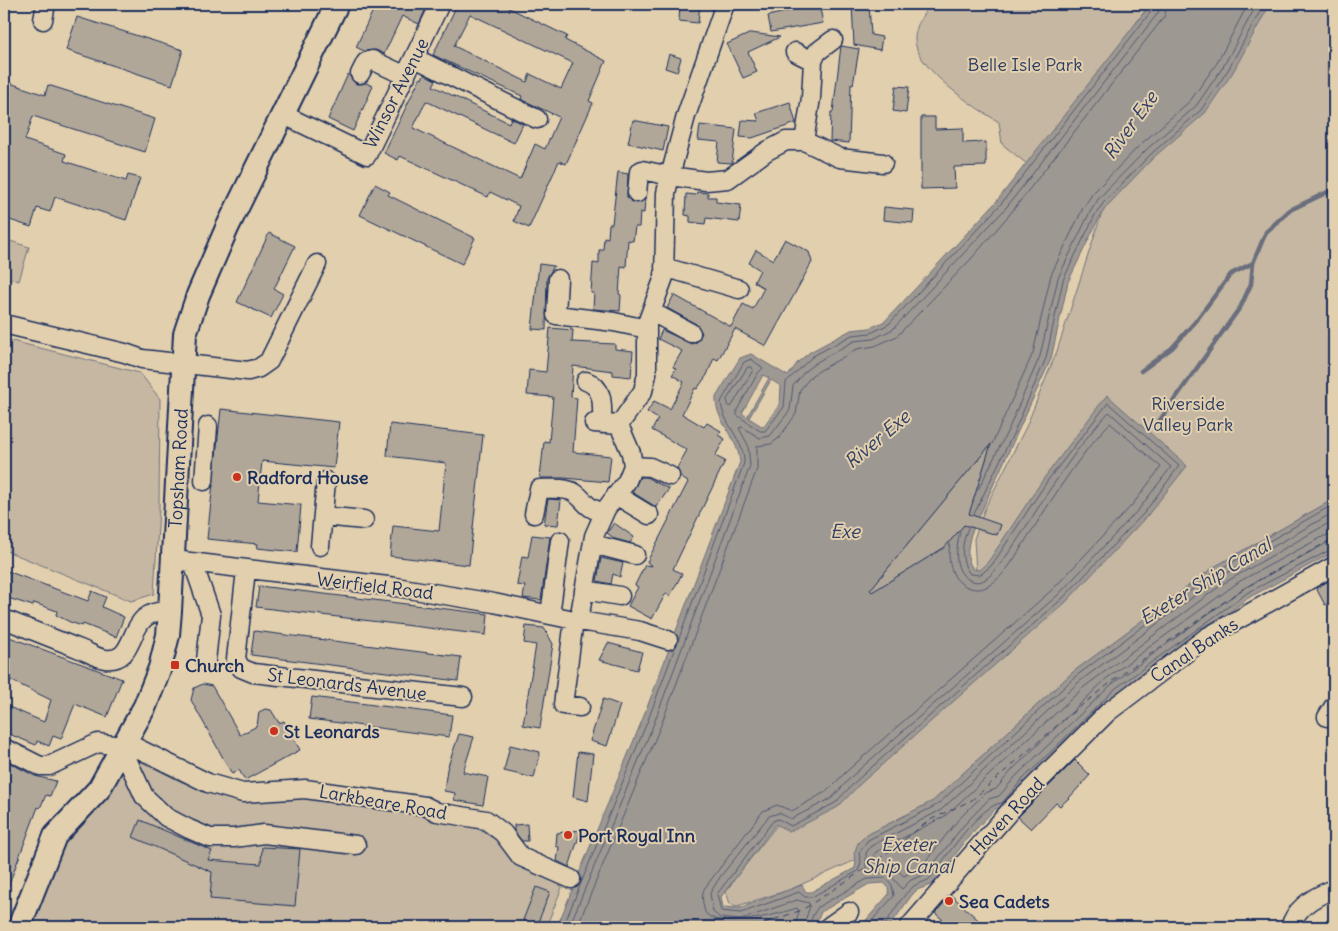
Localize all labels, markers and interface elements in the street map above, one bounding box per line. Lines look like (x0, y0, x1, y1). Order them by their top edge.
street label: Winsor Avenue (358, 34, 434, 152)
park label: Belle Isle Park (968, 53, 1082, 76)
water label: River Exe (1097, 85, 1164, 164)
park label: Riverside Valley Park (1143, 392, 1233, 436)
water label: River Exe (839, 404, 916, 473)
street label: Topsham Road (163, 407, 192, 529)
place label: Radford House (247, 466, 369, 489)
marker: Radford House (231, 471, 243, 483)
water label: Exe (830, 519, 862, 543)
water label: Exeter Ship Canal (1135, 531, 1277, 630)
street label: Weirfield Road (315, 567, 435, 605)
street label: Canal Banks (1146, 612, 1242, 688)
place label: Church (185, 654, 245, 677)
marker: Church (169, 659, 181, 671)
street label: St Leonards Avenue (266, 663, 428, 705)
place label: St Leonards (284, 720, 380, 743)
marker: St Leonards (268, 725, 280, 737)
street label: Haven Road (965, 772, 1049, 860)
street label: Larkbeare Road (317, 779, 449, 825)
place label: Port Royal Inn (578, 824, 696, 847)
marker: Port Royal Inn (562, 829, 574, 841)
water label: Exeter Ship Canal (863, 832, 956, 878)
place label: Sea Cadets (959, 890, 1050, 913)
marker: Sea Cadets (943, 895, 955, 907)

